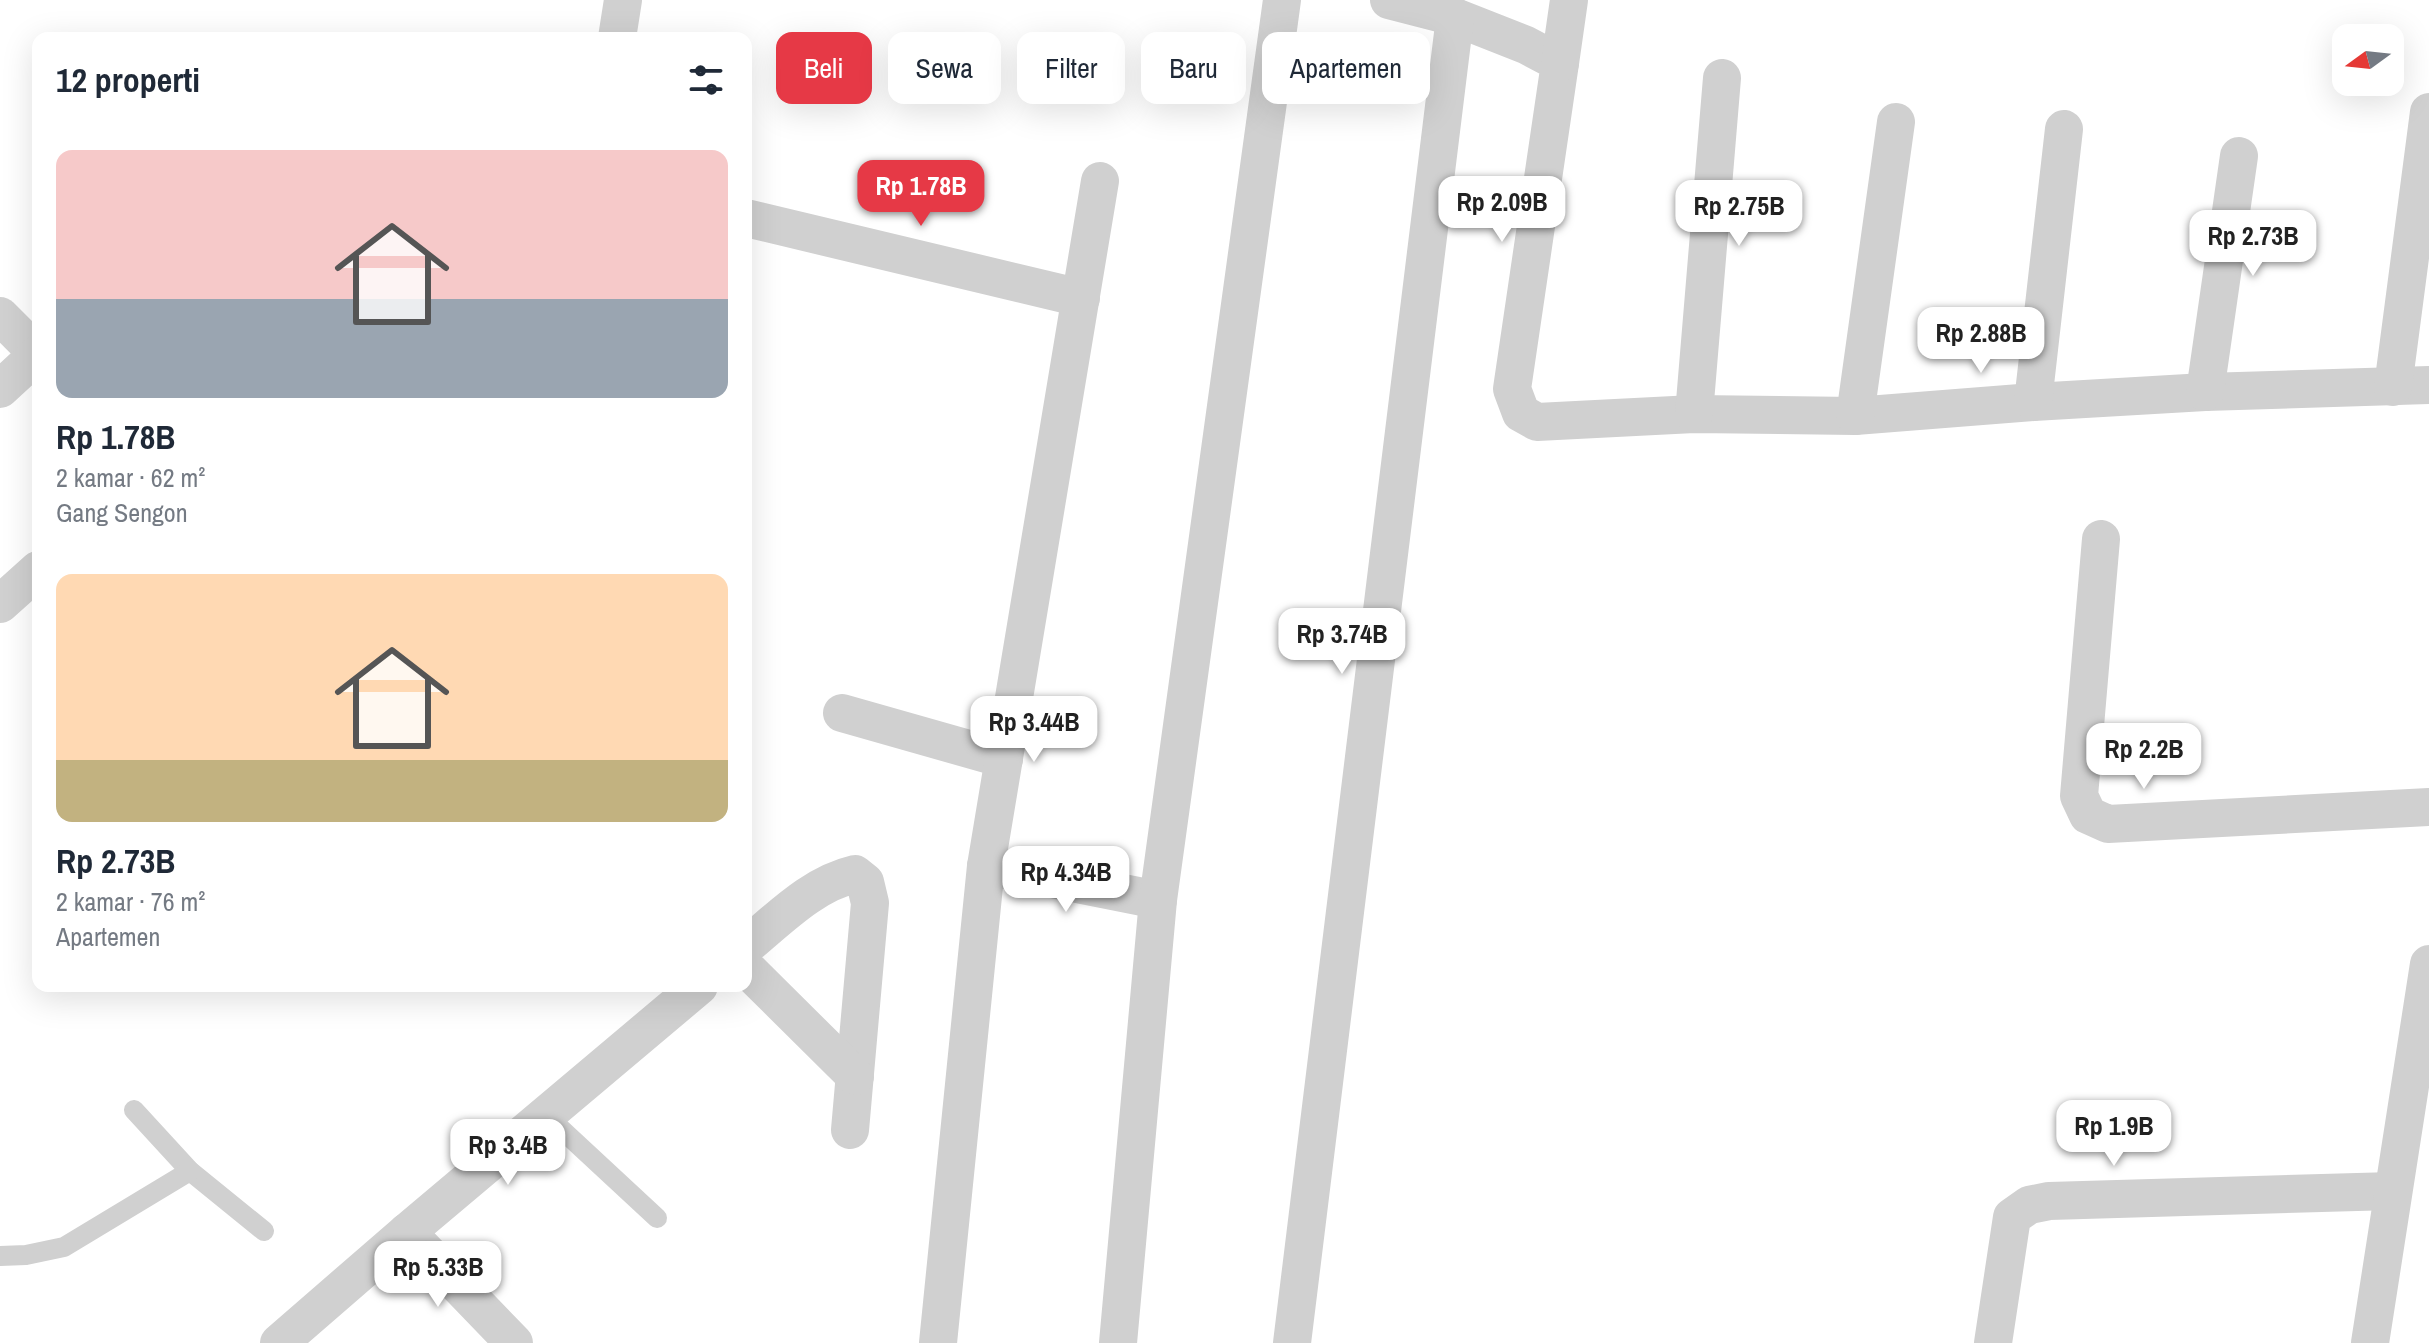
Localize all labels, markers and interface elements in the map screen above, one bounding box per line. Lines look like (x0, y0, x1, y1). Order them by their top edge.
north arrow (2332, 24, 2404, 96)
map controls (2332, 24, 2404, 96)
chip: Beli (776, 32, 872, 104)
chip: Sewa (888, 32, 1001, 104)
chip: Filter (1017, 32, 1125, 104)
chip: Baru (1141, 32, 1246, 104)
chip: Apartemen (1262, 32, 1430, 104)
text: 12 properti (56, 57, 200, 103)
icon: filters (684, 58, 728, 102)
pin: Rp 1.78B (838, 160, 1004, 228)
text: Rp 1.78B (875, 168, 967, 203)
pin: Rp 2.09B (1419, 176, 1585, 244)
pin: Rp 2.75B (1656, 180, 1822, 248)
text: Rp 2.09B (1456, 184, 1548, 219)
text: Rp 2.75B (1693, 188, 1785, 223)
icon: home (320, 202, 464, 346)
pin: Rp 2.73B (2170, 210, 2336, 278)
text: Rp 2.73B (2207, 218, 2299, 253)
pin: Rp 2.88B (1898, 307, 2064, 375)
text: Rp 2.88B (1935, 315, 2027, 350)
text: Rp 1.78B (56, 414, 175, 460)
text: 2 kamar · 62 m² (56, 460, 205, 495)
text: Gang Sengon (56, 495, 188, 530)
pin: Rp 3.74B (1259, 608, 1425, 676)
text: Rp 3.74B (1296, 616, 1388, 651)
icon: home (320, 626, 464, 770)
pin: Rp 3.44B (951, 696, 1117, 764)
text: Rp 3.44B (988, 704, 1080, 739)
pin: Rp 2.2B (2070, 723, 2218, 791)
text: Rp 2.2B (2104, 731, 2184, 766)
text: Rp 2.73B (56, 838, 175, 884)
pin: Rp 4.34B (983, 846, 1149, 914)
text: Rp 4.34B (1020, 854, 1112, 889)
text: 2 kamar · 76 m² (56, 884, 205, 919)
text: Apartemen (56, 919, 160, 954)
pin: Rp 1.9B (2040, 1100, 2188, 1168)
text: Rp 1.9B (2074, 1108, 2154, 1143)
pin: Rp 3.4B (434, 1119, 582, 1187)
text: Rp 3.4B (468, 1127, 548, 1162)
pin: Rp 5.33B (355, 1241, 521, 1309)
text: Rp 5.33B (392, 1249, 484, 1284)

